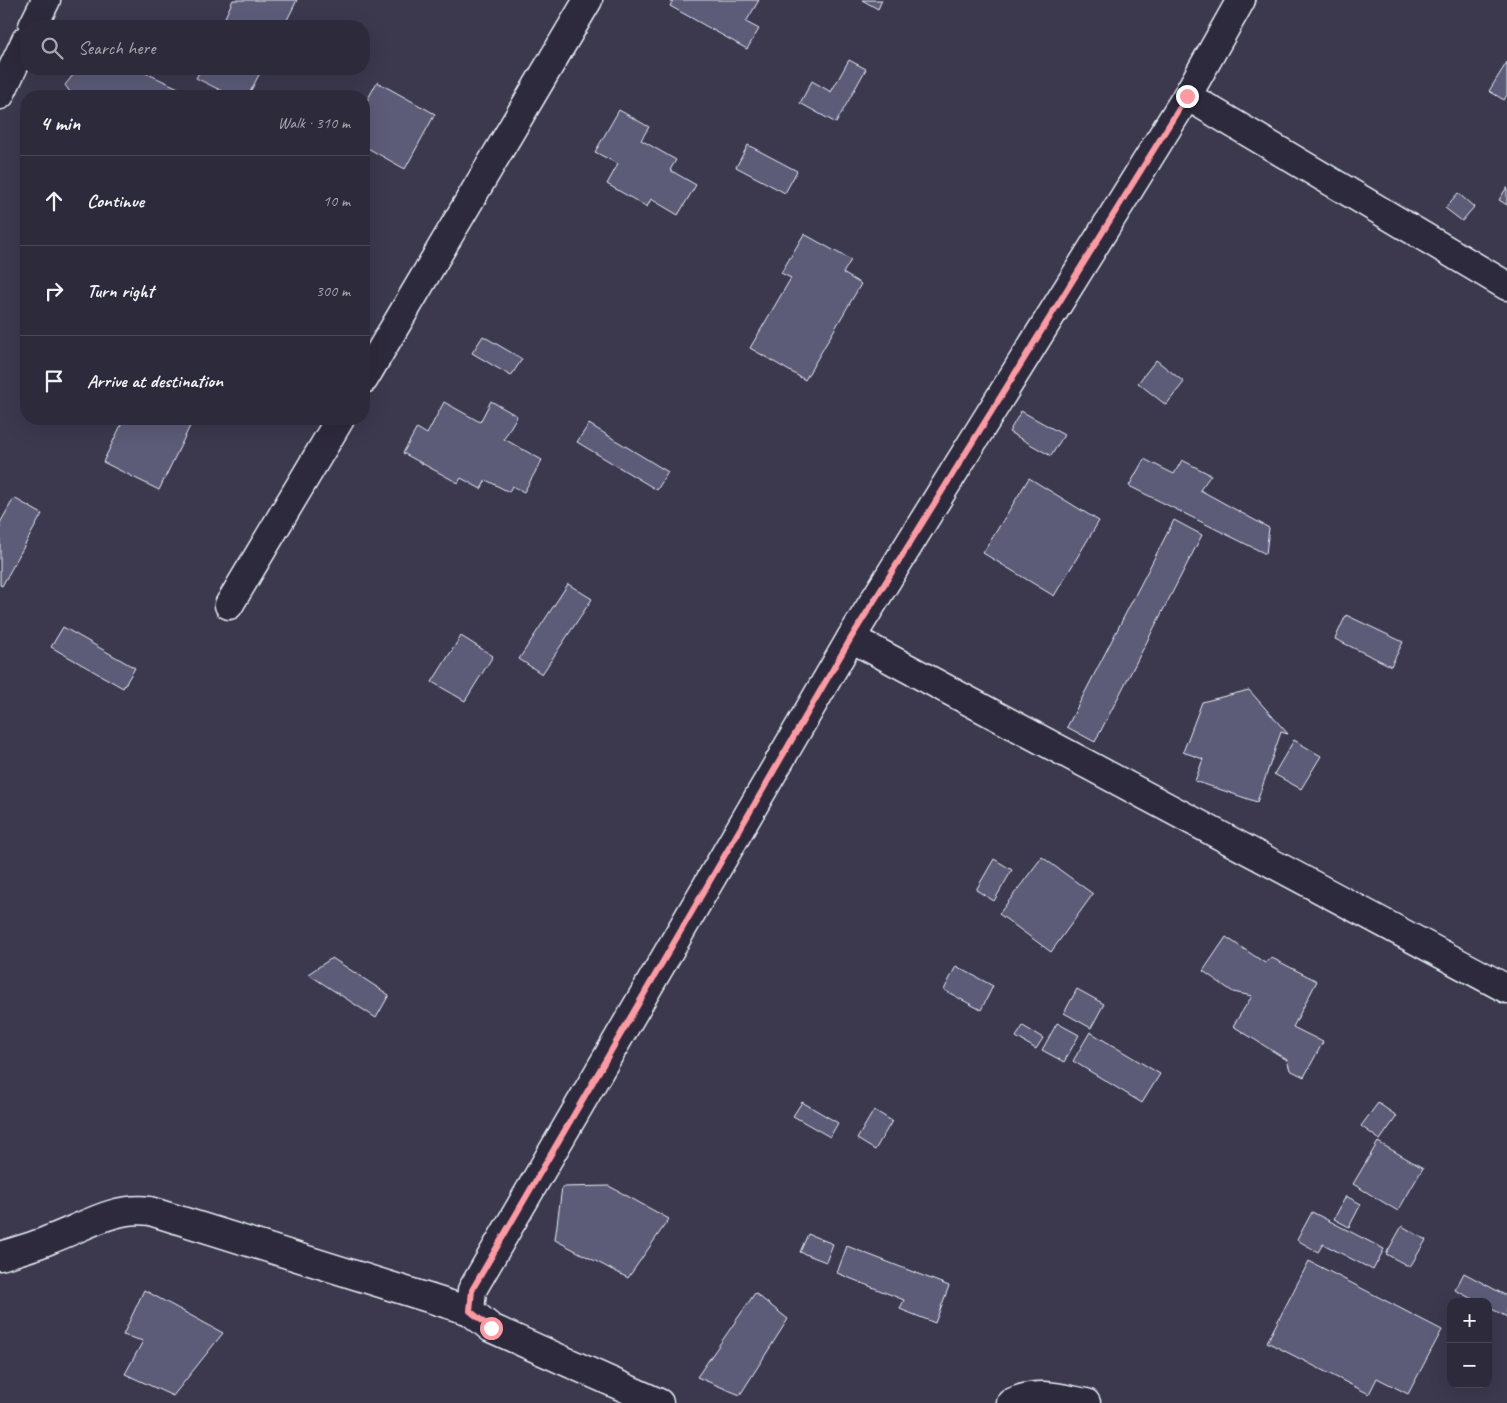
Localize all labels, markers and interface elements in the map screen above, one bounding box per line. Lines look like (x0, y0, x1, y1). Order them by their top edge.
search box (20, 20, 370, 75)
icon: search (38, 34, 66, 62)
text: Search here (78, 36, 155, 60)
route end (1176, 85, 1199, 108)
text: 4 min (40, 110, 80, 136)
text: Walk · 310 m (278, 113, 350, 133)
icon: ahead (40, 187, 68, 215)
text: Continue (87, 189, 144, 213)
text: 10 m (323, 191, 350, 211)
icon: right (40, 277, 68, 305)
text: Turn right (87, 279, 154, 303)
text: 300 m (316, 281, 350, 301)
icon: arrive (40, 367, 68, 395)
text: Arrive at destination (87, 369, 223, 393)
map controls (1447, 1298, 1492, 1388)
button: + (1447, 1298, 1492, 1343)
route start (480, 1317, 503, 1340)
button: − (1447, 1343, 1492, 1388)

